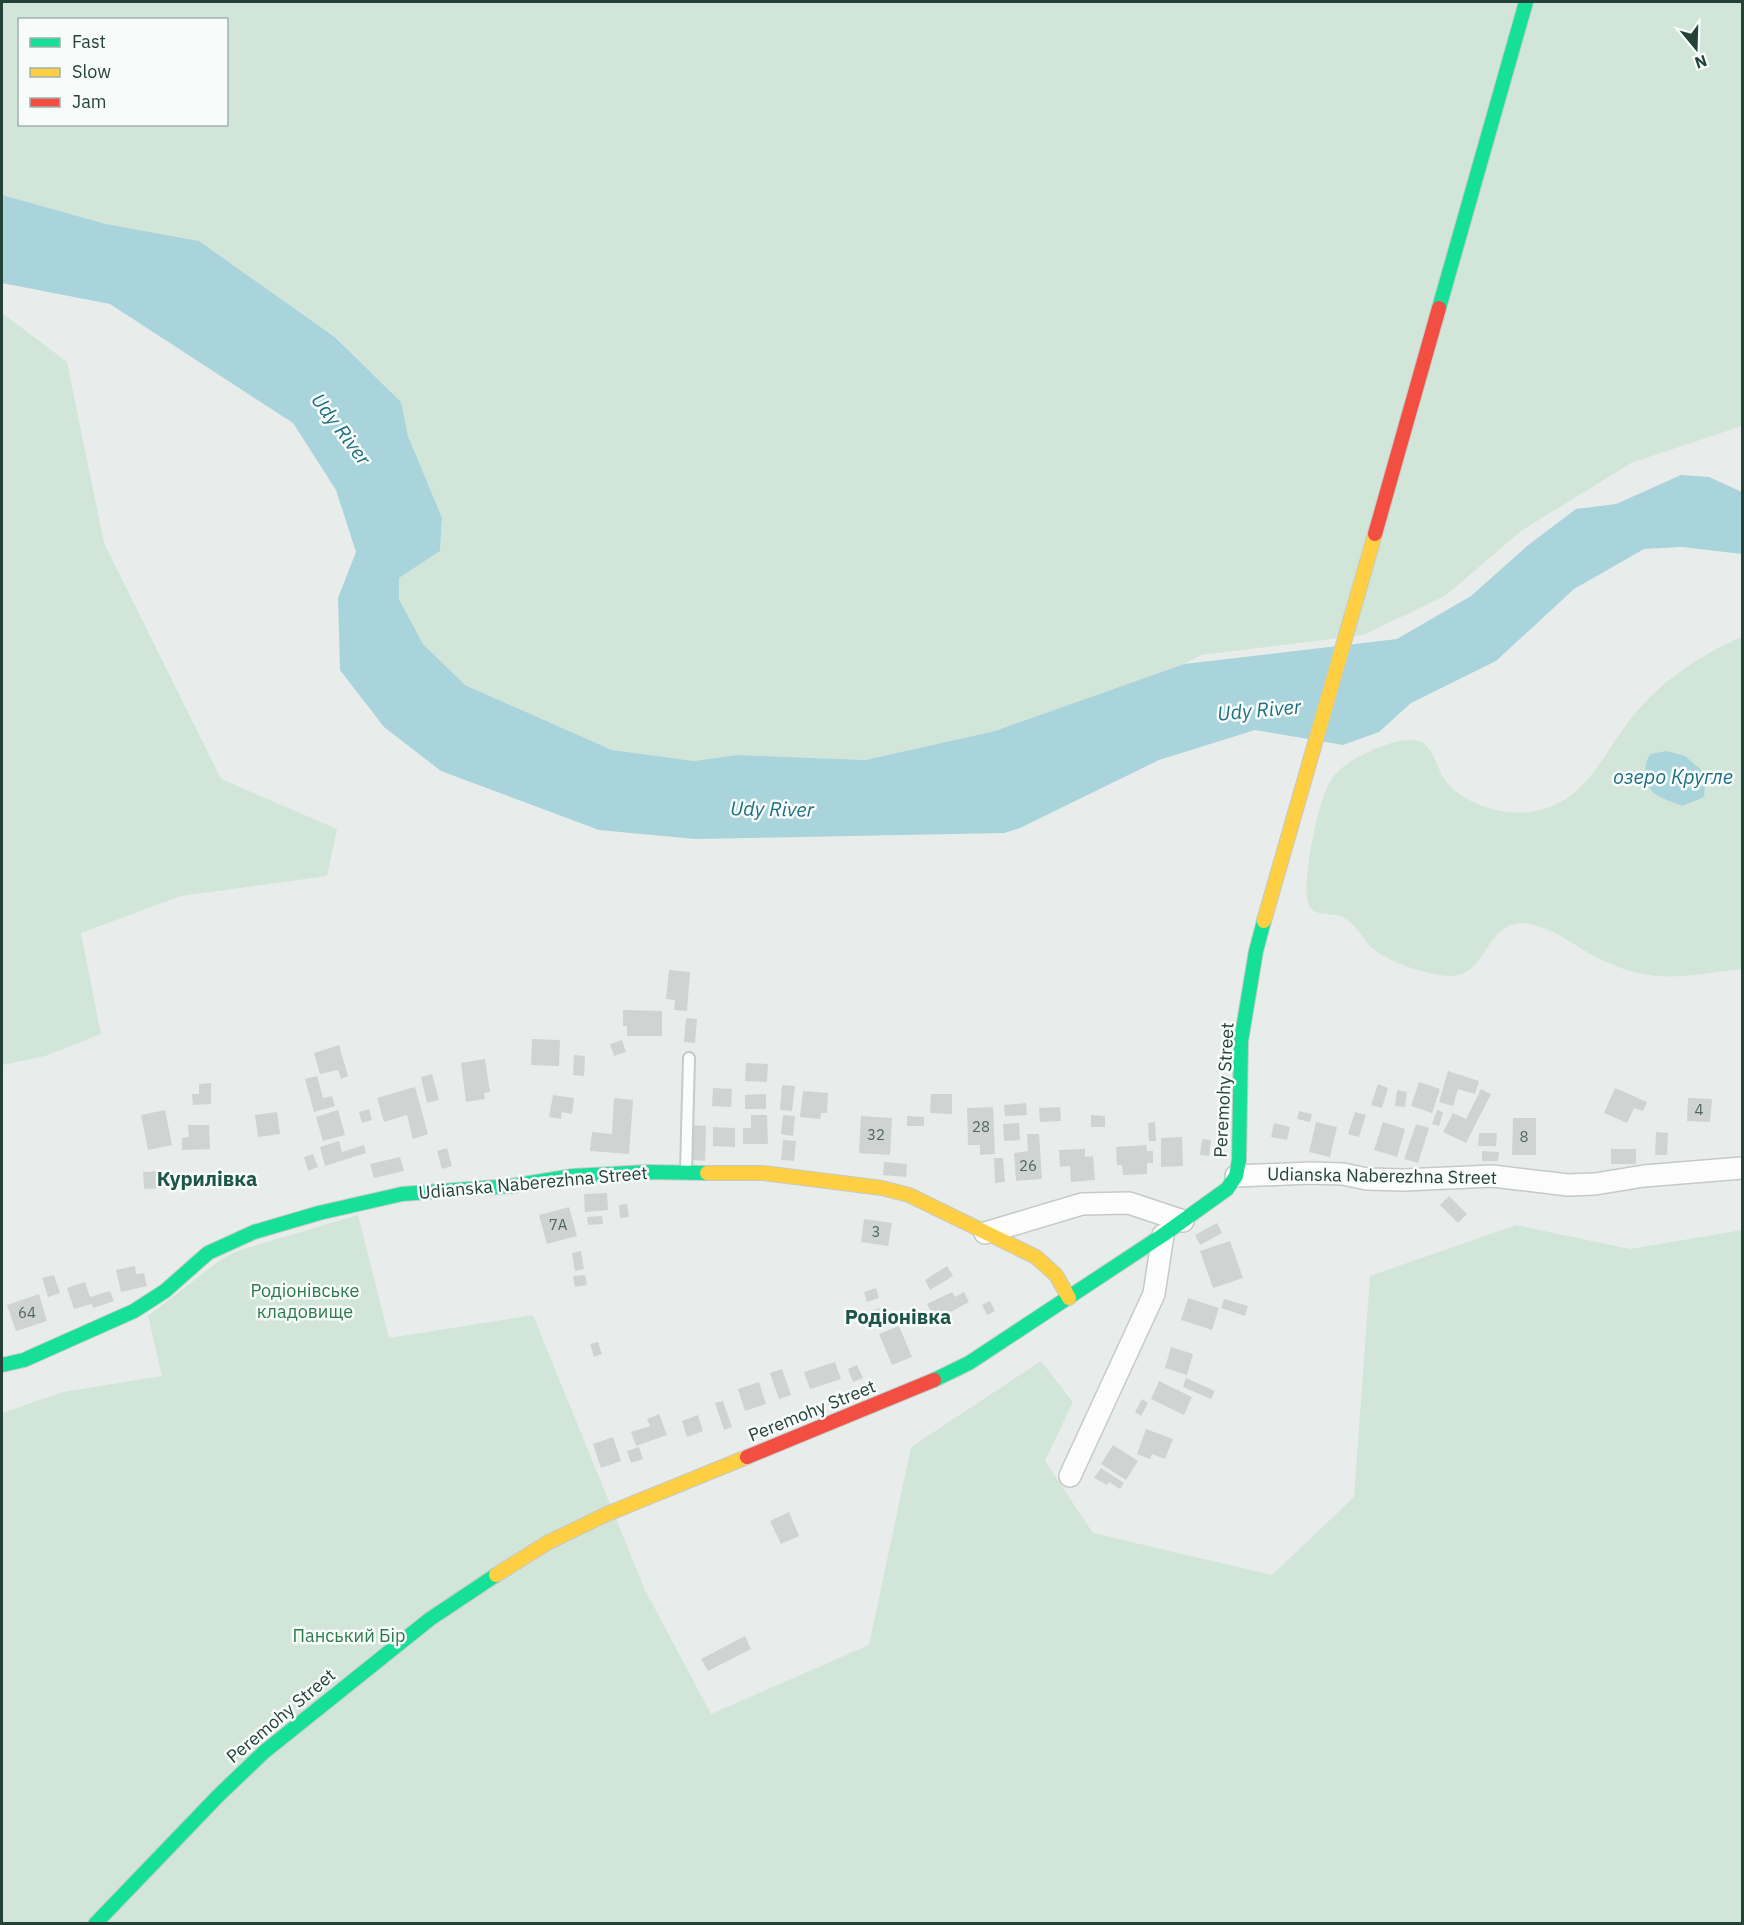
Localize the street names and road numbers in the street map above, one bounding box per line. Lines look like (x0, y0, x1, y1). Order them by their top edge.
street label: Peremohy Street (1208, 1022, 1239, 1158)
street label: Udianska Naberezhna Street (417, 1161, 649, 1204)
street label: Udianska Naberezhna Street (1267, 1162, 1497, 1189)
street label: Peremohy Street (745, 1375, 879, 1447)
street label: Peremohy Street (221, 1663, 340, 1768)

